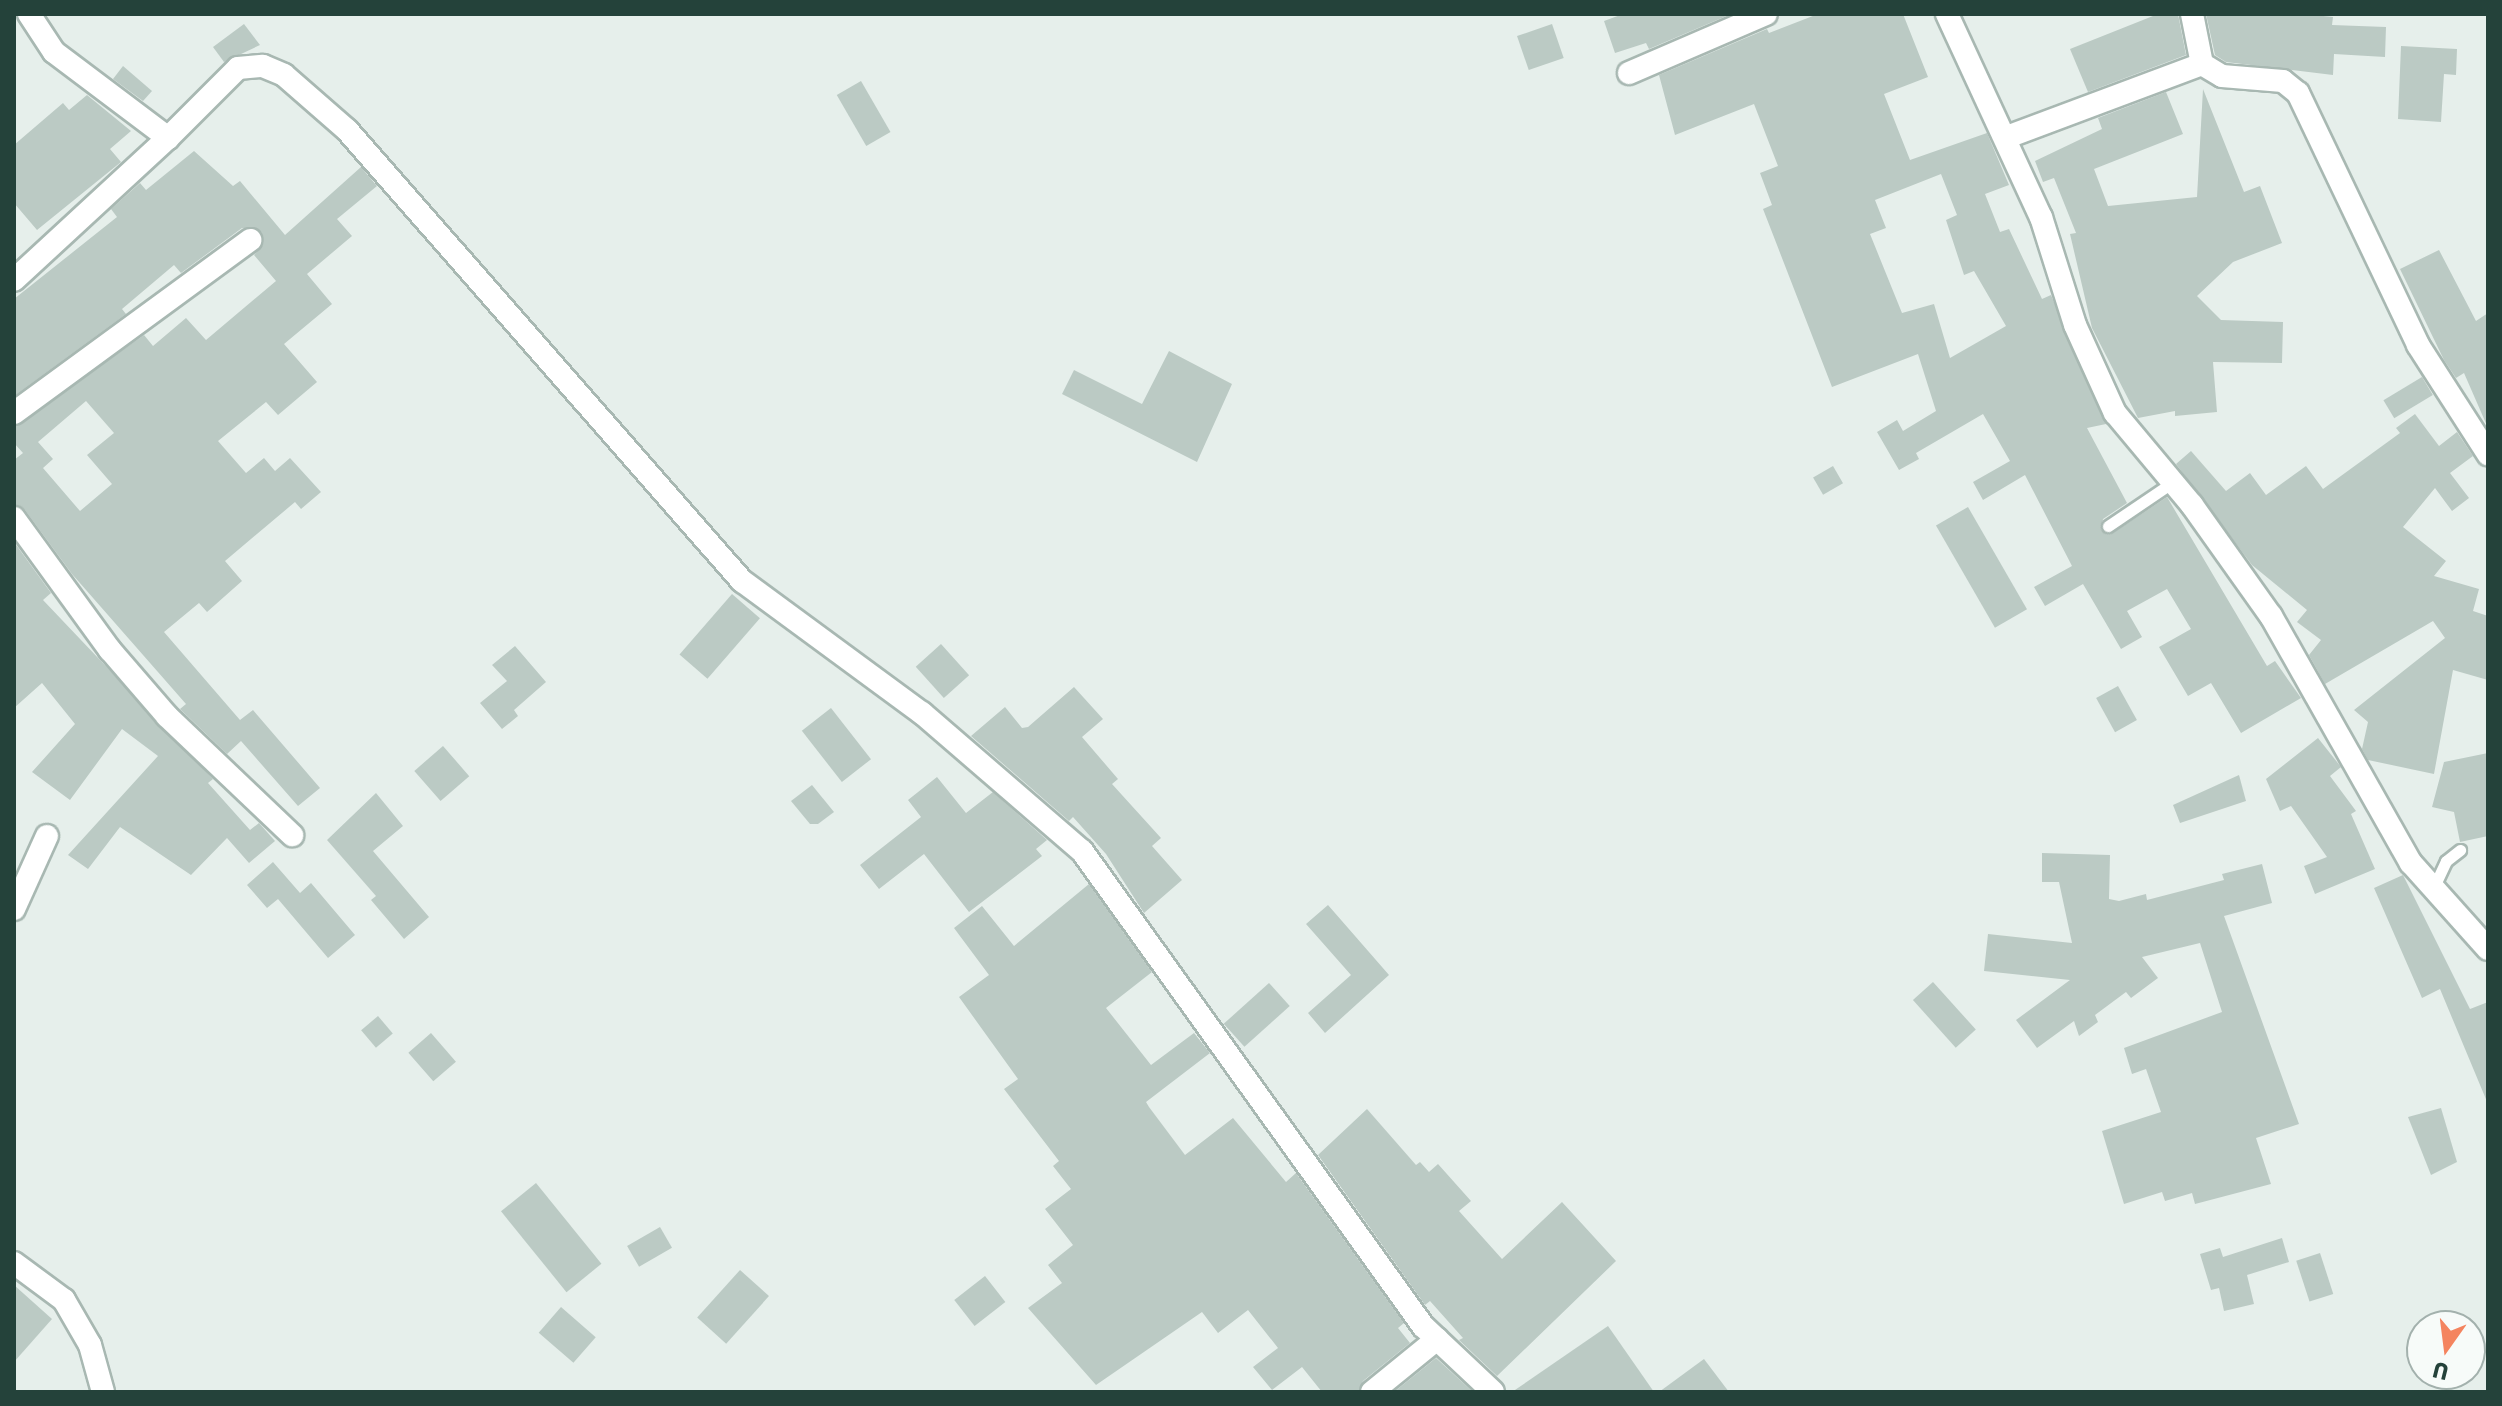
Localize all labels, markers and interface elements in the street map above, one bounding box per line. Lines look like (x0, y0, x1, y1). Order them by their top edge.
north arrow (2406, 1310, 2486, 1390)
text: U (2429, 1354, 2452, 1389)

